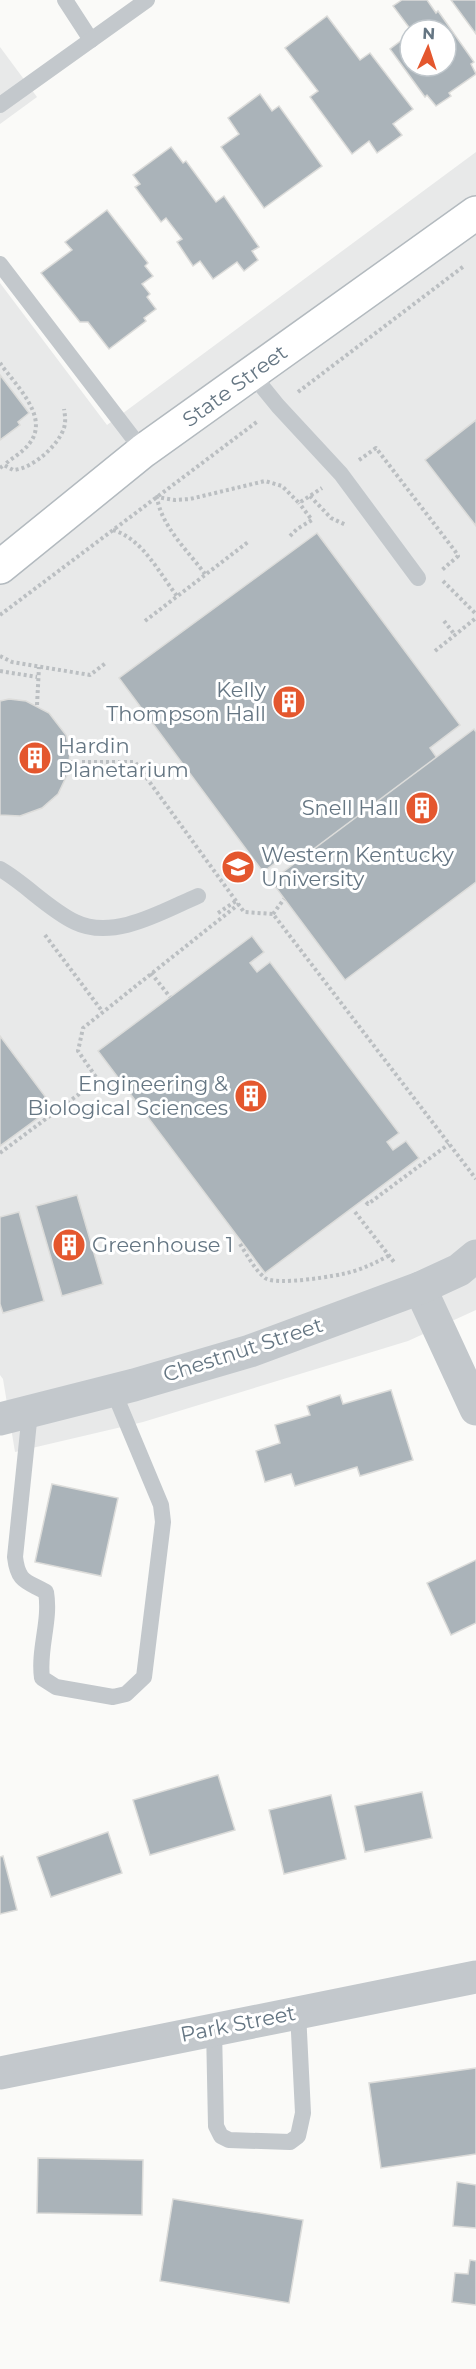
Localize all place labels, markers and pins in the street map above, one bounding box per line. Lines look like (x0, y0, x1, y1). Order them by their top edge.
place label: Kelly Thompson Hall (106, 677, 267, 726)
building icon: Kelly Thompson Hall (271, 684, 307, 720)
place label: Hardin Planetarium (58, 733, 189, 782)
building icon: Hardin Planetarium (17, 740, 53, 776)
building icon: Snell Hall (404, 790, 440, 826)
place label: Snell Hall (302, 795, 399, 820)
place label: Western Kentucky University (261, 842, 455, 891)
school or university icon: Western Kentucky University (220, 849, 256, 885)
place label: Engineering & Biological Sciences (27, 1071, 228, 1120)
building icon: Engineering & Biological Sciences (233, 1078, 269, 1114)
building icon: Greenhouse 1 (51, 1227, 87, 1263)
place label: Greenhouse 1 (92, 1232, 233, 1257)

